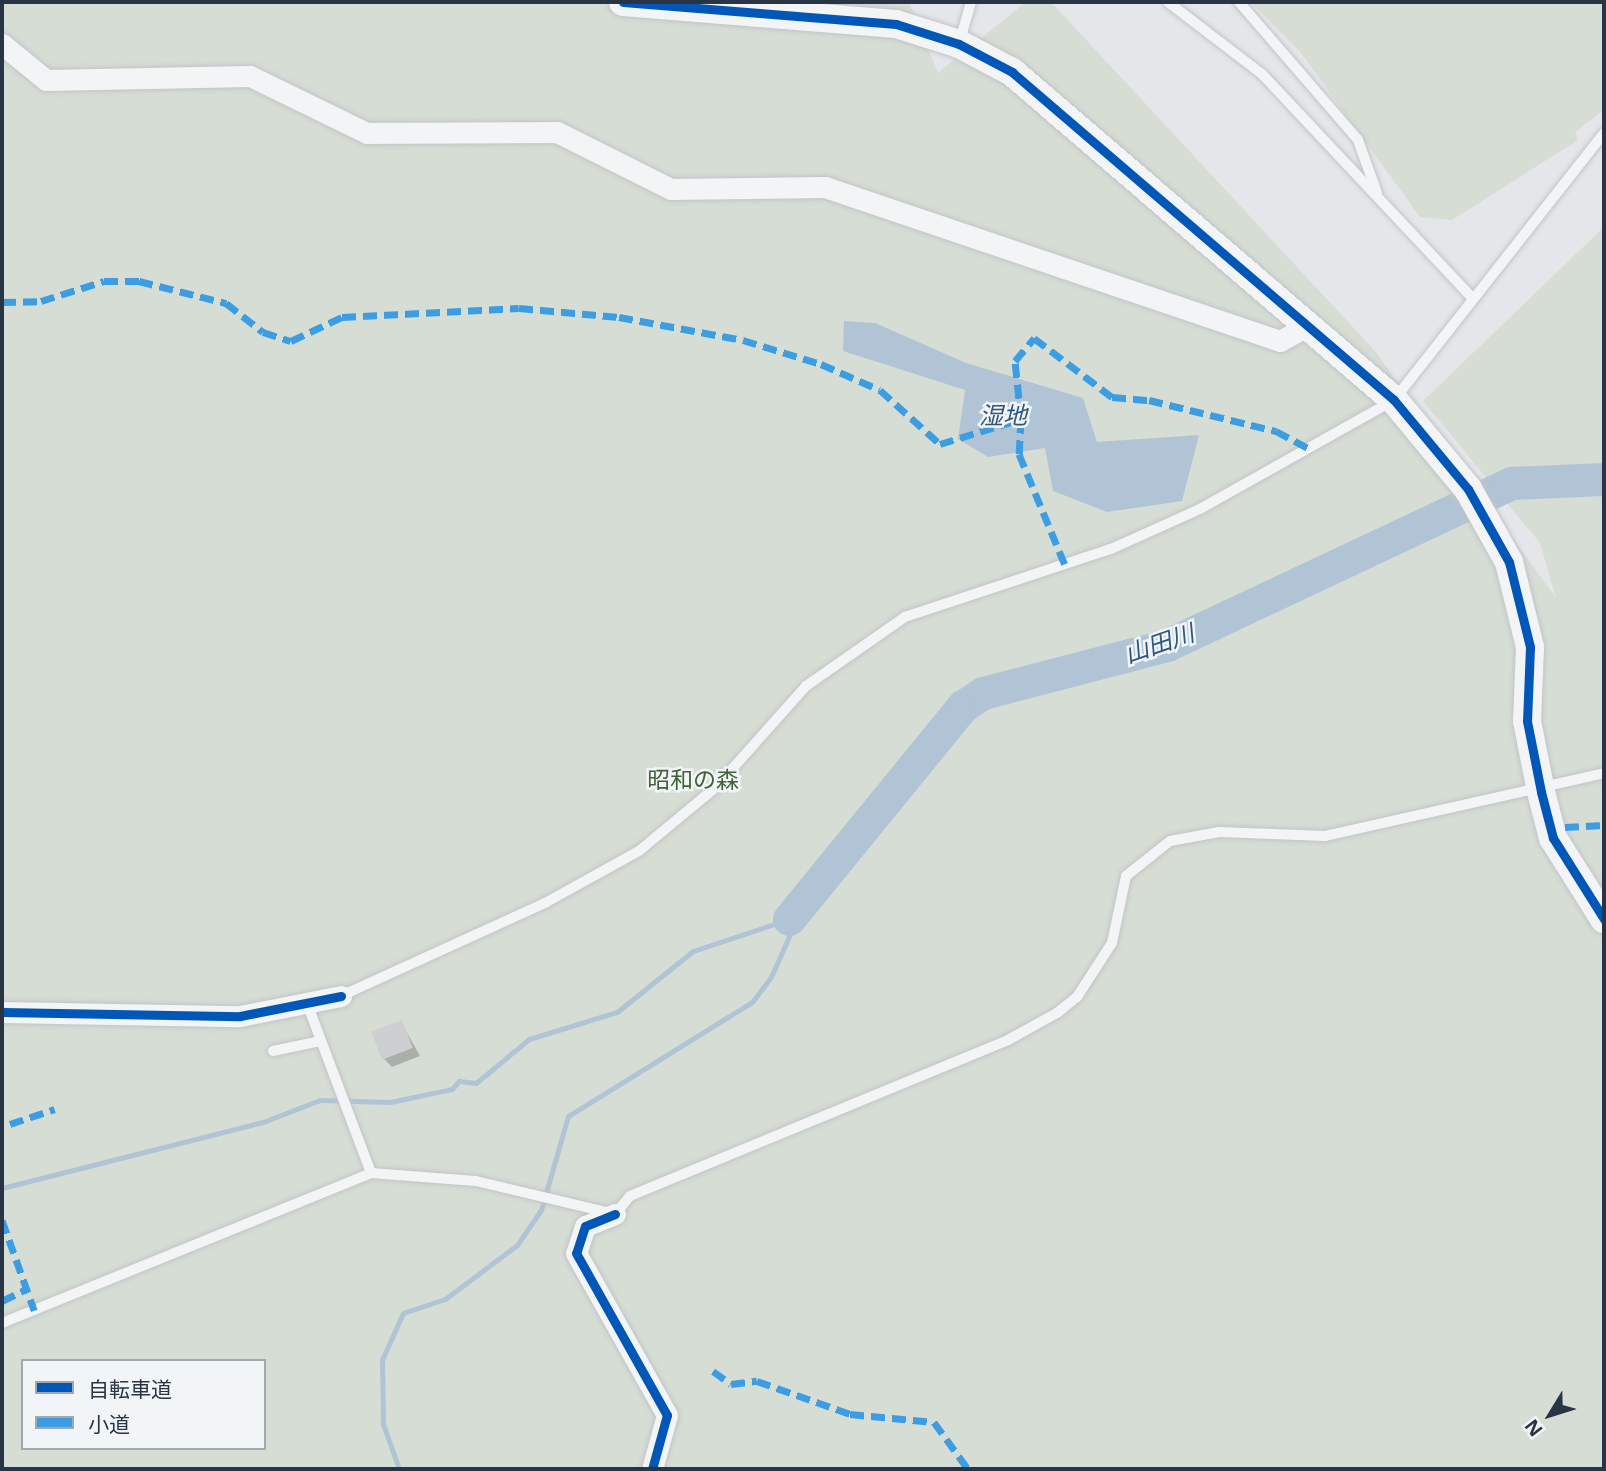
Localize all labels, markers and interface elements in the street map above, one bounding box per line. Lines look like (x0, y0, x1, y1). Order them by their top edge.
water label: 湿地 (979, 401, 1027, 429)
water label: 山田川 (1120, 618, 1198, 668)
park label: 昭和の森 (647, 765, 739, 793)
legend (21, 1359, 266, 1450)
text: 自転車道 (88, 1375, 172, 1403)
north arrow (1515, 1380, 1585, 1450)
text: 小道 (88, 1410, 130, 1438)
text: N (1518, 1414, 1548, 1442)

